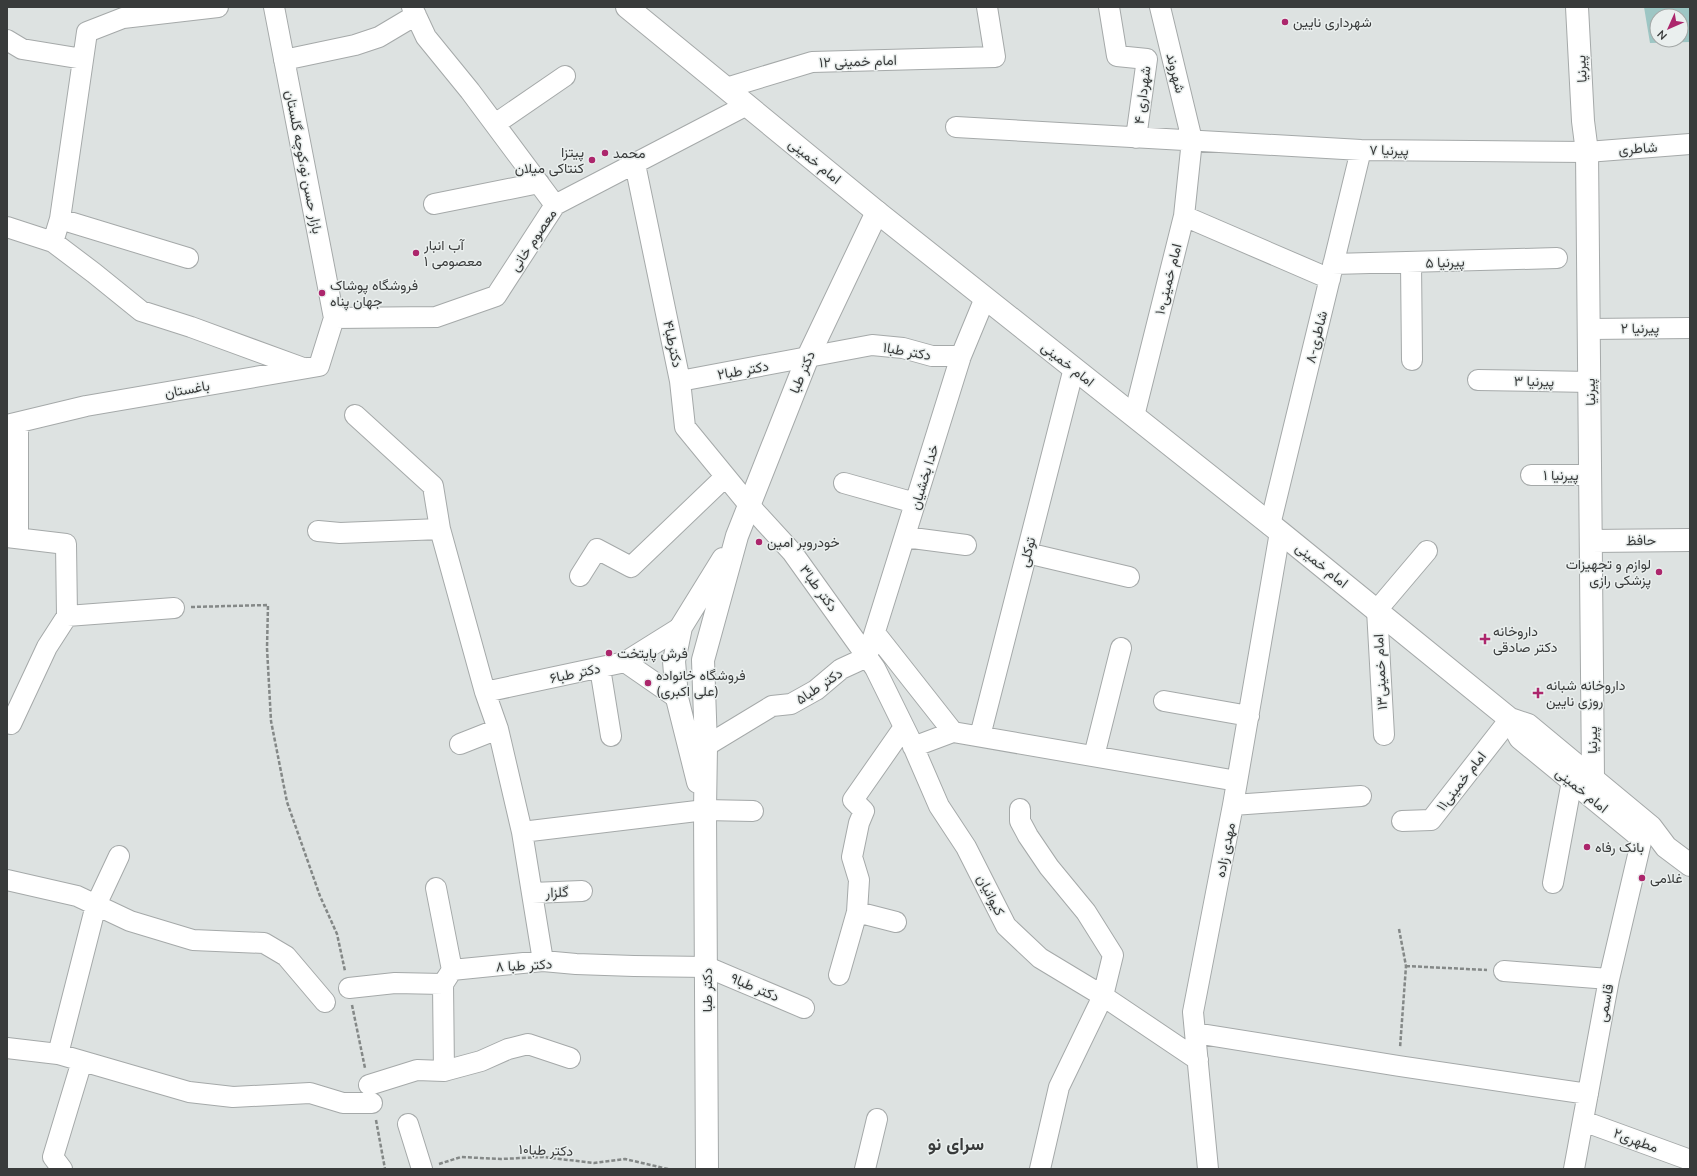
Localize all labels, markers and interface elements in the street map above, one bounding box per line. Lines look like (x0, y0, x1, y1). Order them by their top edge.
north arrow (1649, 8, 1689, 48)
place label: شهرداری نایین (1293, 13, 1372, 31)
marker: شهرداری نایین (1280, 17, 1290, 27)
text: N (1654, 27, 1670, 43)
street label: امام خمینی ۱۲ (819, 51, 897, 71)
street label: شهروند (1162, 51, 1190, 95)
street label: پیرنیا (1571, 55, 1592, 83)
street label: شهرداری ۴ (1129, 65, 1155, 125)
street label: بازار حسن نو،کوچه گلستان (280, 89, 327, 236)
street label: امام خمینی (785, 134, 845, 188)
street label: شاطری (1618, 138, 1658, 158)
street label: پیرنیا ۷ (1369, 141, 1409, 160)
place label: پیتزا کنتاکی میلان (515, 143, 584, 177)
place label: محمد (613, 144, 645, 162)
marker: محمد (600, 148, 610, 158)
marker: پیتزا کنتاکی میلان (587, 155, 597, 165)
street label: معصوم خانی (505, 205, 561, 275)
place label: آب انبار معصومی ۱ (423, 236, 482, 270)
street label: امام خمینی۱۰ (1150, 242, 1186, 316)
marker: آب انبار معصومی ۱ (411, 248, 421, 258)
street label: پیرنیا ۵ (1425, 252, 1465, 273)
place label: فروشگاه پوشاک جهان پناه (330, 276, 418, 311)
marker: فروشگاه پوشاک جهان پناه (317, 288, 327, 298)
street label: ۸-شاطری (1301, 309, 1331, 365)
street label: دکترطبا۴ (659, 319, 687, 370)
street label: پیرنیا ۲ (1621, 319, 1660, 338)
street label: دکتر طبا۱ (882, 338, 933, 364)
street label: امام خمینی (1038, 338, 1098, 390)
street label: دکتر طبا (785, 348, 819, 396)
street label: دکتر طبا۲ (716, 357, 770, 383)
street label: پیرنیا ۳ (1514, 372, 1555, 391)
street label: باغستان (163, 376, 211, 402)
street label: پیرنیا (1581, 378, 1600, 406)
street label: خدا بخشیان (906, 442, 942, 512)
street label: پیرنیا ۱ (1543, 466, 1579, 485)
street label: حافظ (1626, 531, 1656, 549)
place label: خودروبر امین (767, 533, 840, 551)
street label: توکلی (1015, 535, 1039, 569)
marker: خودروبر امین (754, 537, 764, 547)
street label: امام خمینی (1292, 538, 1352, 592)
place label: لوازم و تجهیزات پزشکی رازی (1566, 555, 1651, 590)
street label: دکتر طبا۳ (796, 561, 842, 615)
marker: لوازم و تجهیزات پزشکی رازی (1654, 567, 1664, 577)
place label: داروخانه دکتر صادقی (1493, 622, 1558, 656)
street label: امام خمینی۱۳ (1369, 634, 1391, 710)
marker: داروخانه دکتر صادقی (1480, 634, 1490, 644)
place label: فرش پایتخت (617, 644, 688, 663)
marker: فرش پایتخت (604, 648, 614, 658)
street label: دکتر طبا۶ (548, 659, 602, 687)
street label: دکتر طبا۵ (792, 664, 846, 708)
place label: فروشگاه خانواده (علی اکبری) (656, 666, 746, 700)
place label: داروخانه شبانه روزی نایین (1546, 676, 1626, 710)
marker: فروشگاه خانواده (علی اکبری) (643, 678, 653, 688)
marker: داروخانه شبانه روزی نایین (1533, 688, 1543, 698)
street label: پیرنیا (1583, 726, 1602, 754)
street label: امام خمینی۱۱ (1432, 748, 1490, 814)
street label: امام خمینی (1552, 763, 1612, 817)
street label: مهدی زاده (1211, 821, 1239, 879)
place label: بانک رفاه (1595, 838, 1644, 856)
marker: بانک رفاه (1582, 842, 1592, 852)
place label: غلامی (1650, 869, 1683, 887)
street label: کیوانیان (973, 871, 1009, 919)
marker: غلامی (1637, 873, 1647, 883)
street label: گلزار (544, 883, 569, 901)
street label: دکتر طبا ۸ (495, 955, 553, 975)
street label: دکتر طبا (698, 967, 716, 1012)
street label: دکتر طبا۹ (728, 969, 782, 1005)
street label: قاسمی (1592, 982, 1618, 1024)
street label: مطهری۲ (1611, 1124, 1661, 1156)
district label: سرای نو (928, 1132, 984, 1155)
street label: دکتر طبا۱۰ (518, 1140, 574, 1160)

